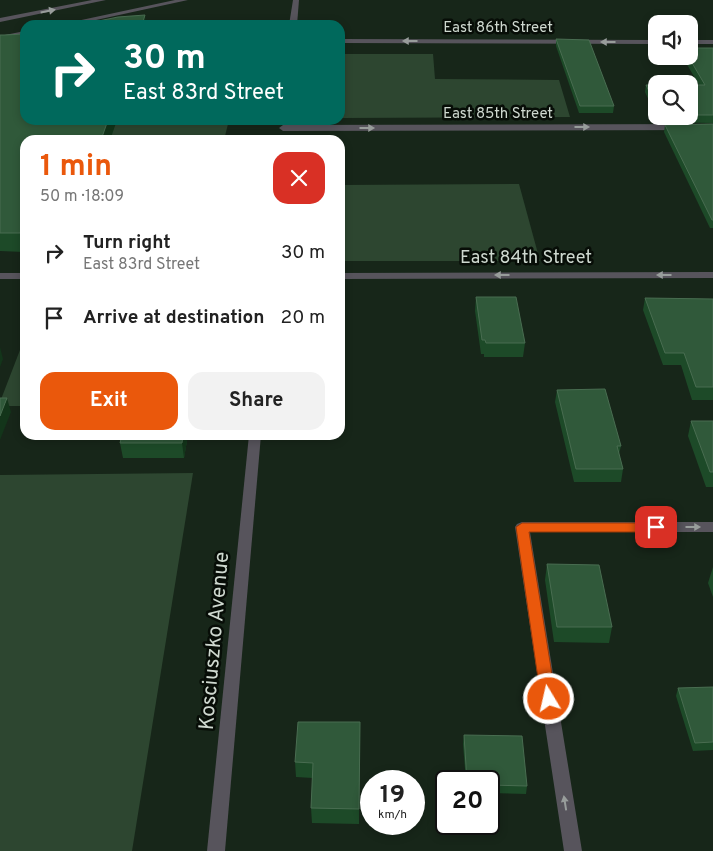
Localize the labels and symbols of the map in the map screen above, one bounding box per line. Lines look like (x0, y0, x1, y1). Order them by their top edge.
one-way arrow (40, 6, 56, 14)
street label: East 86th Street (443, 19, 553, 38)
one-way arrow (402, 37, 418, 45)
one-way arrow (599, 38, 615, 46)
street label: East 85th Street (443, 105, 553, 124)
one-way arrow (574, 123, 590, 131)
one-way arrow (359, 124, 375, 132)
street label: East 84th Street (460, 247, 592, 270)
one-way arrow (494, 271, 510, 279)
one-way arrow (656, 271, 672, 279)
pin (635, 506, 677, 548)
one-way arrow (685, 523, 701, 531)
street label: Kosciuszko Avenue (194, 551, 236, 731)
position arrow (522, 672, 574, 724)
speed limit sign: 20 (435, 770, 500, 835)
one-way arrow (561, 794, 569, 810)

